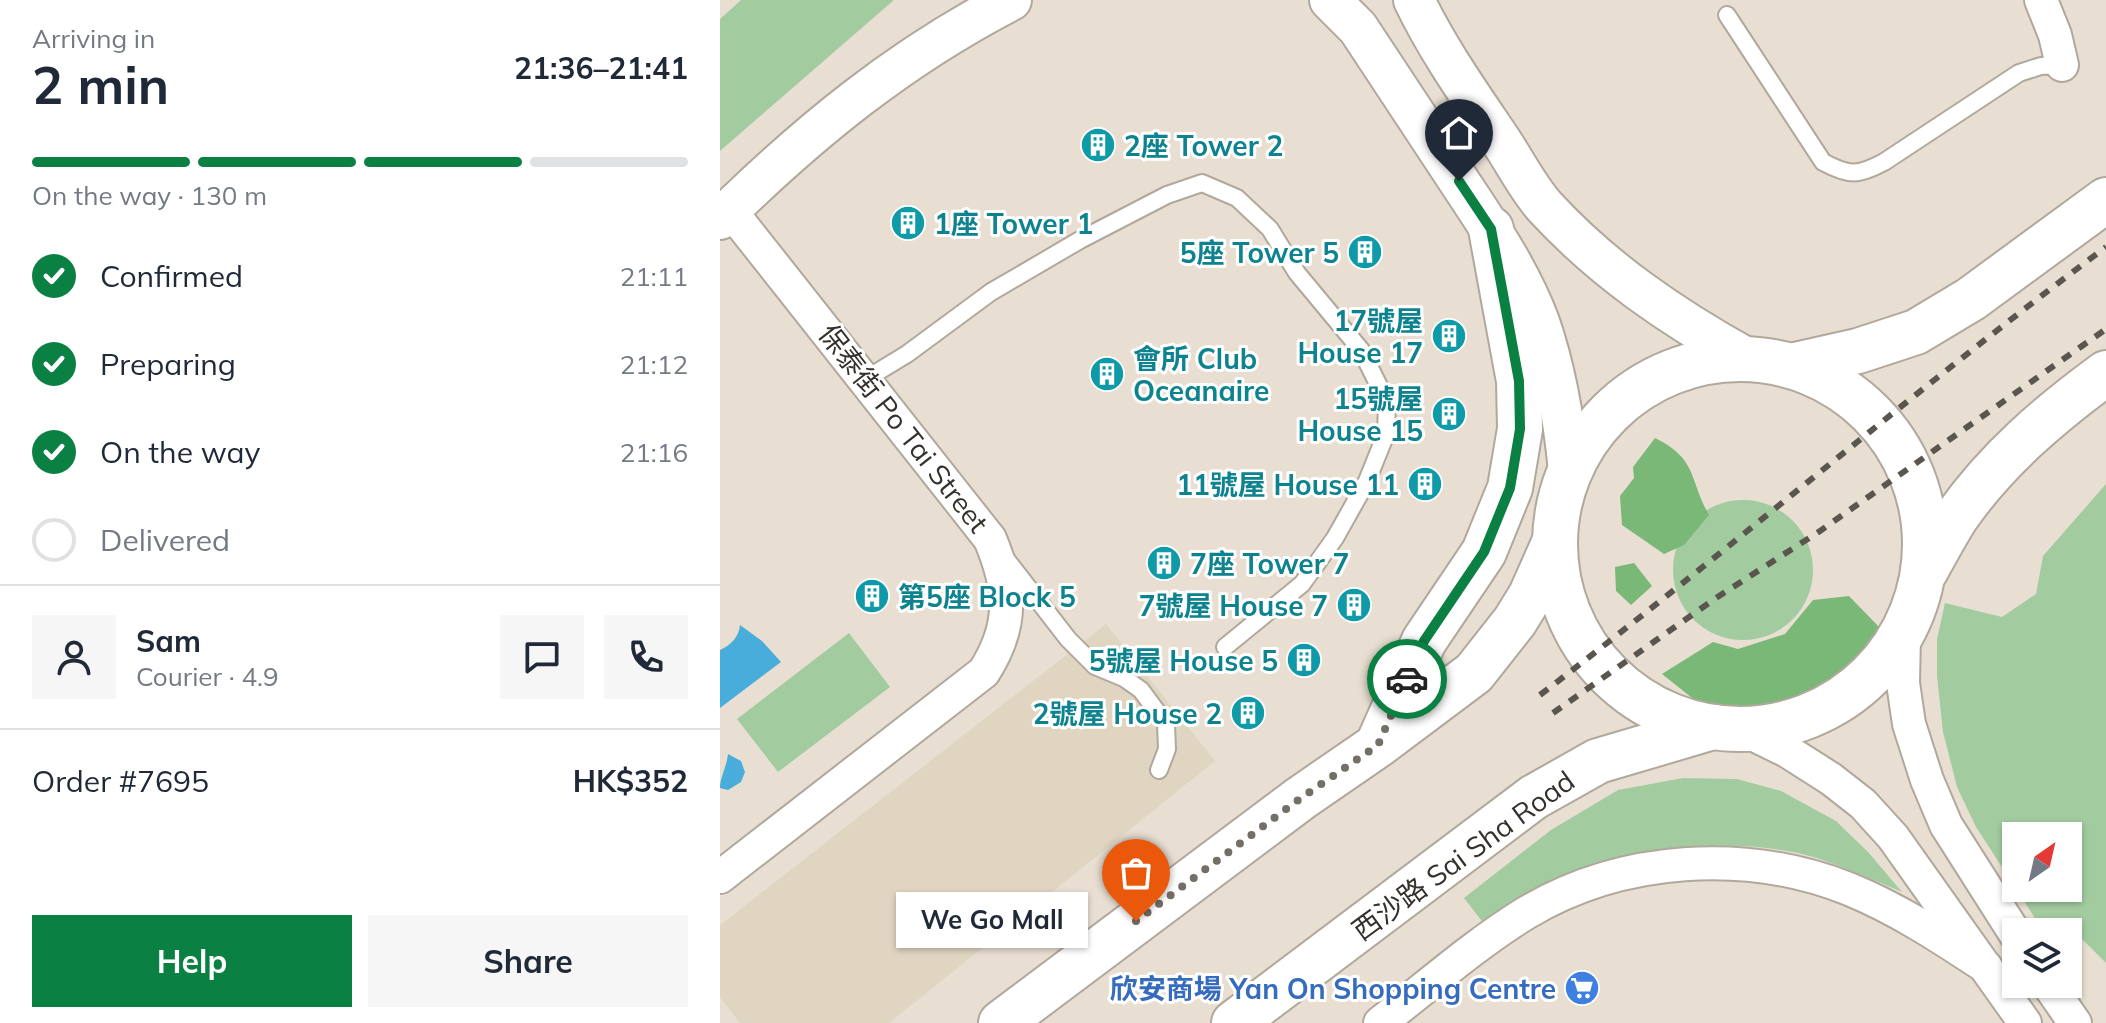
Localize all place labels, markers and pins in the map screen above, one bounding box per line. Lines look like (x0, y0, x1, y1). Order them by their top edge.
pin (1425, 99, 1493, 181)
building icon: 2座 Tower 2 (1079, 126, 1117, 164)
place label: 2座 Tower 2 (1124, 128, 1283, 163)
building icon: 1座 Tower 1 (889, 204, 927, 242)
place label: 1座 Tower 1 (934, 206, 1093, 241)
building icon: 5座 Tower 5 (1346, 233, 1384, 271)
place label: 5座 Tower 5 (1180, 235, 1339, 270)
place label: 17號屋 House 17 (1297, 303, 1423, 370)
building icon: 17號屋 House 17 (1430, 317, 1468, 355)
place label: 會所 Club Oceanaire (1133, 341, 1269, 408)
building icon: 會所 Club Oceanaire (1088, 355, 1126, 393)
place label: 15號屋 House 15 (1297, 381, 1423, 448)
building icon: 15號屋 House 15 (1430, 395, 1468, 433)
building icon: 11號屋 House 11 (1406, 465, 1444, 503)
place label: 11號屋 House 11 (1176, 467, 1399, 502)
building icon: 7座 Tower 7 (1145, 544, 1183, 582)
place label: 7座 Tower 7 (1190, 546, 1349, 581)
building icon: 第5座 Block 5 (853, 577, 891, 615)
place label: 第5座 Block 5 (898, 579, 1076, 614)
building icon: 7號屋 House 7 (1335, 586, 1373, 624)
place label: 7號屋 House 7 (1139, 588, 1328, 623)
building icon: 5號屋 House 5 (1285, 641, 1323, 679)
place label: 5號屋 House 5 (1089, 643, 1278, 678)
building icon: 2號屋 House 2 (1229, 694, 1267, 732)
place label: 2號屋 House 2 (1033, 696, 1222, 731)
pin (1102, 839, 1170, 921)
callout: We Go Mall (896, 893, 1088, 949)
supermarket icon: 欣安商場 Yan On Shopping Centre (1563, 969, 1601, 1007)
place label: 欣安商場 Yan On Shopping Centre (1110, 971, 1556, 1006)

